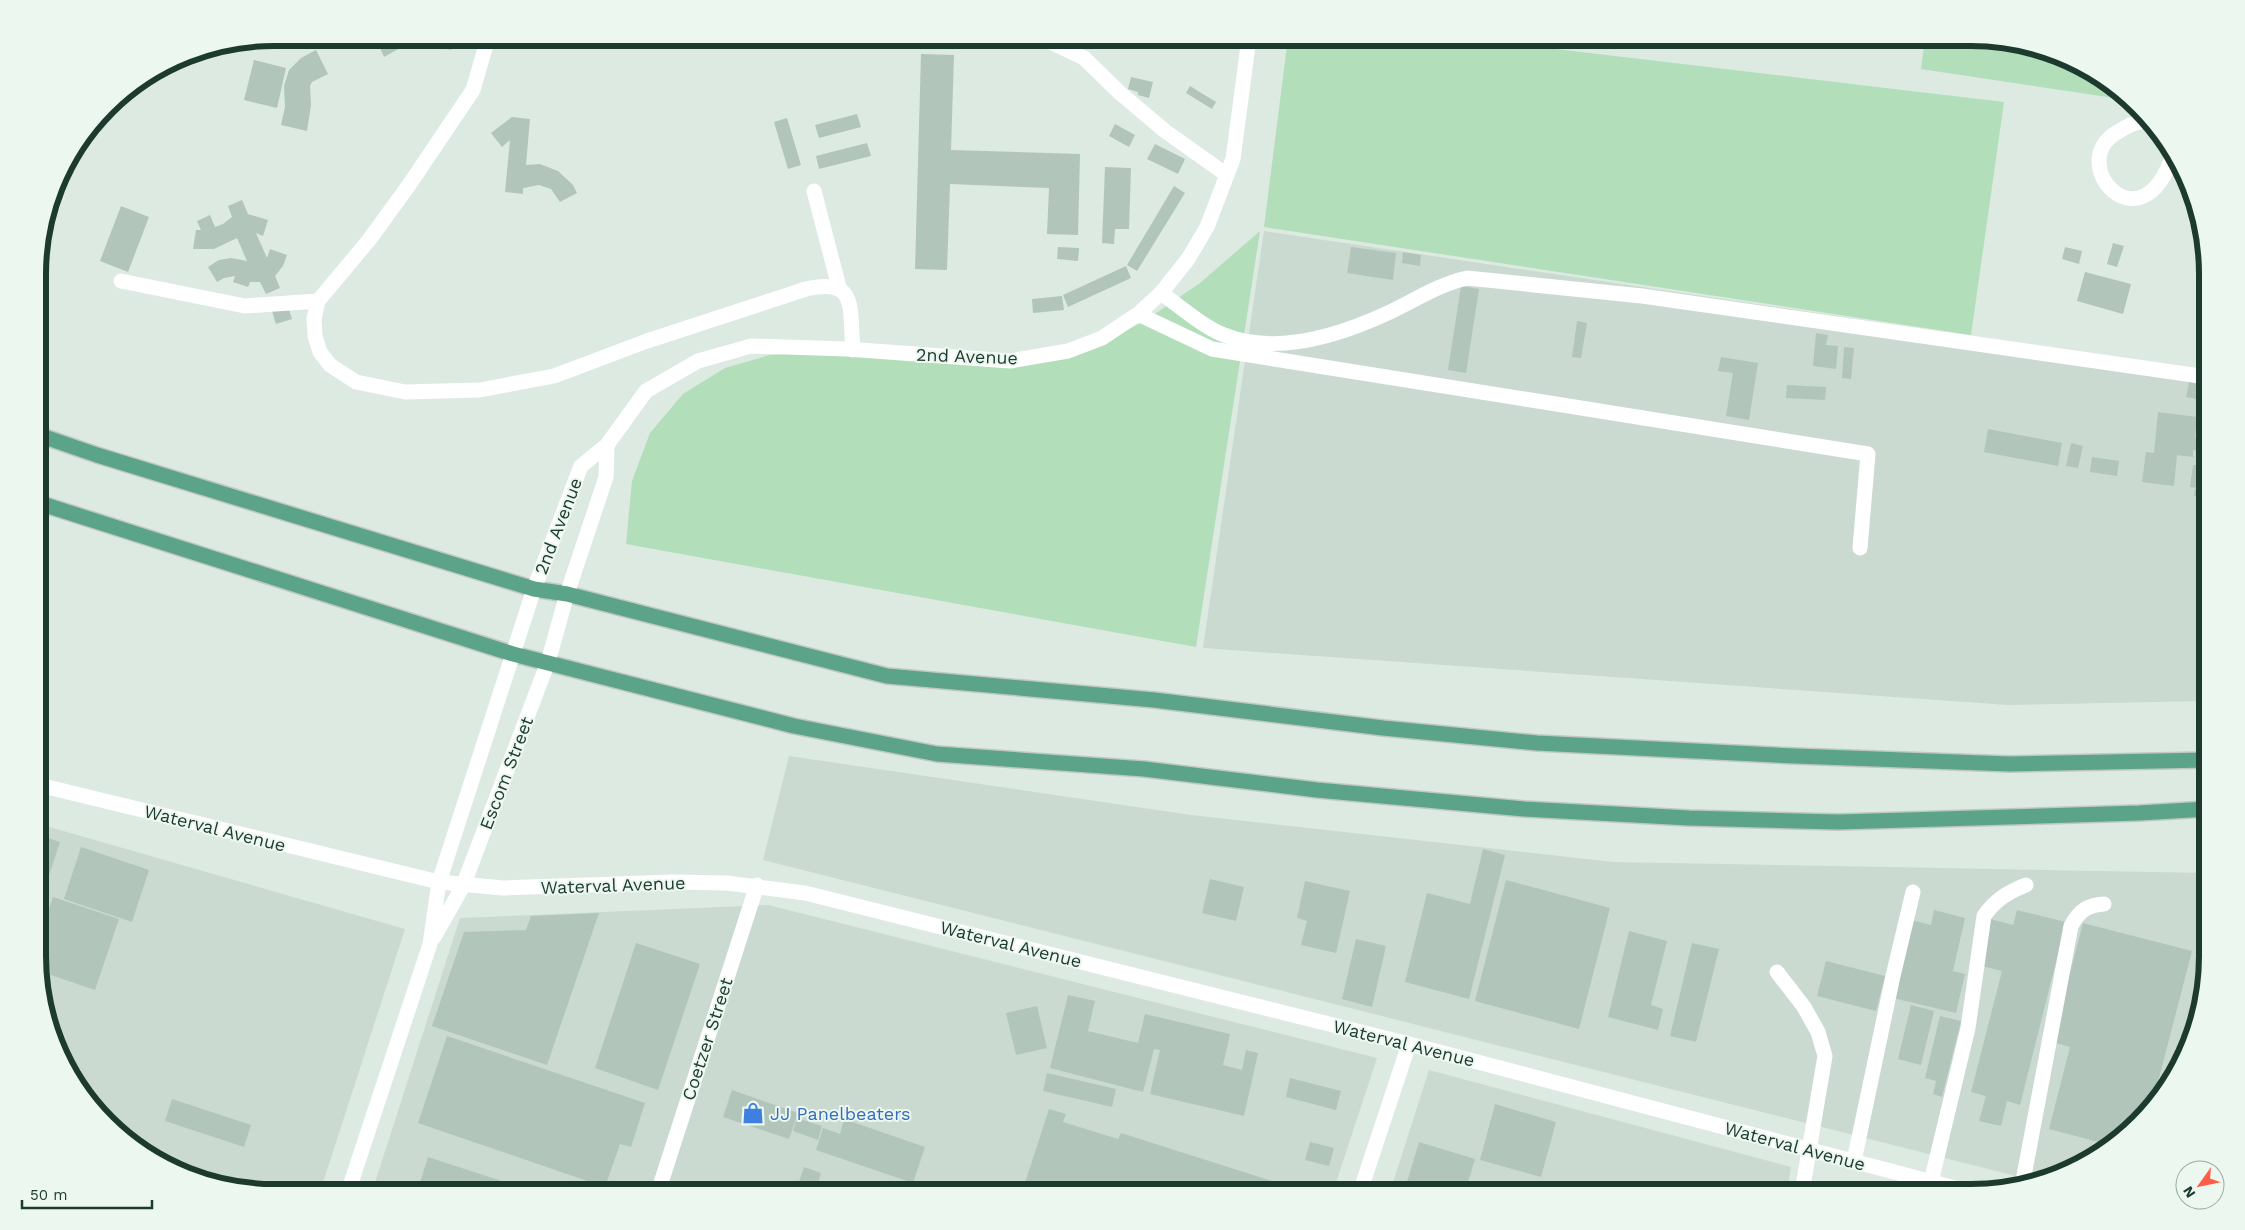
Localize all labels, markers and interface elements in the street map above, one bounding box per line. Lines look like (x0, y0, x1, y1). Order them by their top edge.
street label: 2nd Avenue (916, 344, 1018, 368)
street label: 2nd Avenue (530, 475, 586, 577)
street label: Escom Street (475, 713, 537, 832)
street label: Waterval Avenue (142, 800, 288, 856)
street label: Waterval Avenue (540, 872, 686, 898)
street label: Waterval Avenue (938, 916, 1084, 972)
street label: Coetzer Street (677, 975, 737, 1103)
street label: Waterval Avenue (1331, 1015, 1477, 1071)
shop icon: JJ Panelbeaters (740, 1100, 766, 1126)
place label: JJ Panelbeaters (770, 1103, 911, 1124)
street label: Waterval Avenue (1722, 1117, 1868, 1175)
north arrow (2175, 1160, 2225, 1210)
scale bar (22, 1178, 152, 1210)
text: N (2180, 1183, 2199, 1201)
text: 50 m (30, 1186, 67, 1204)

